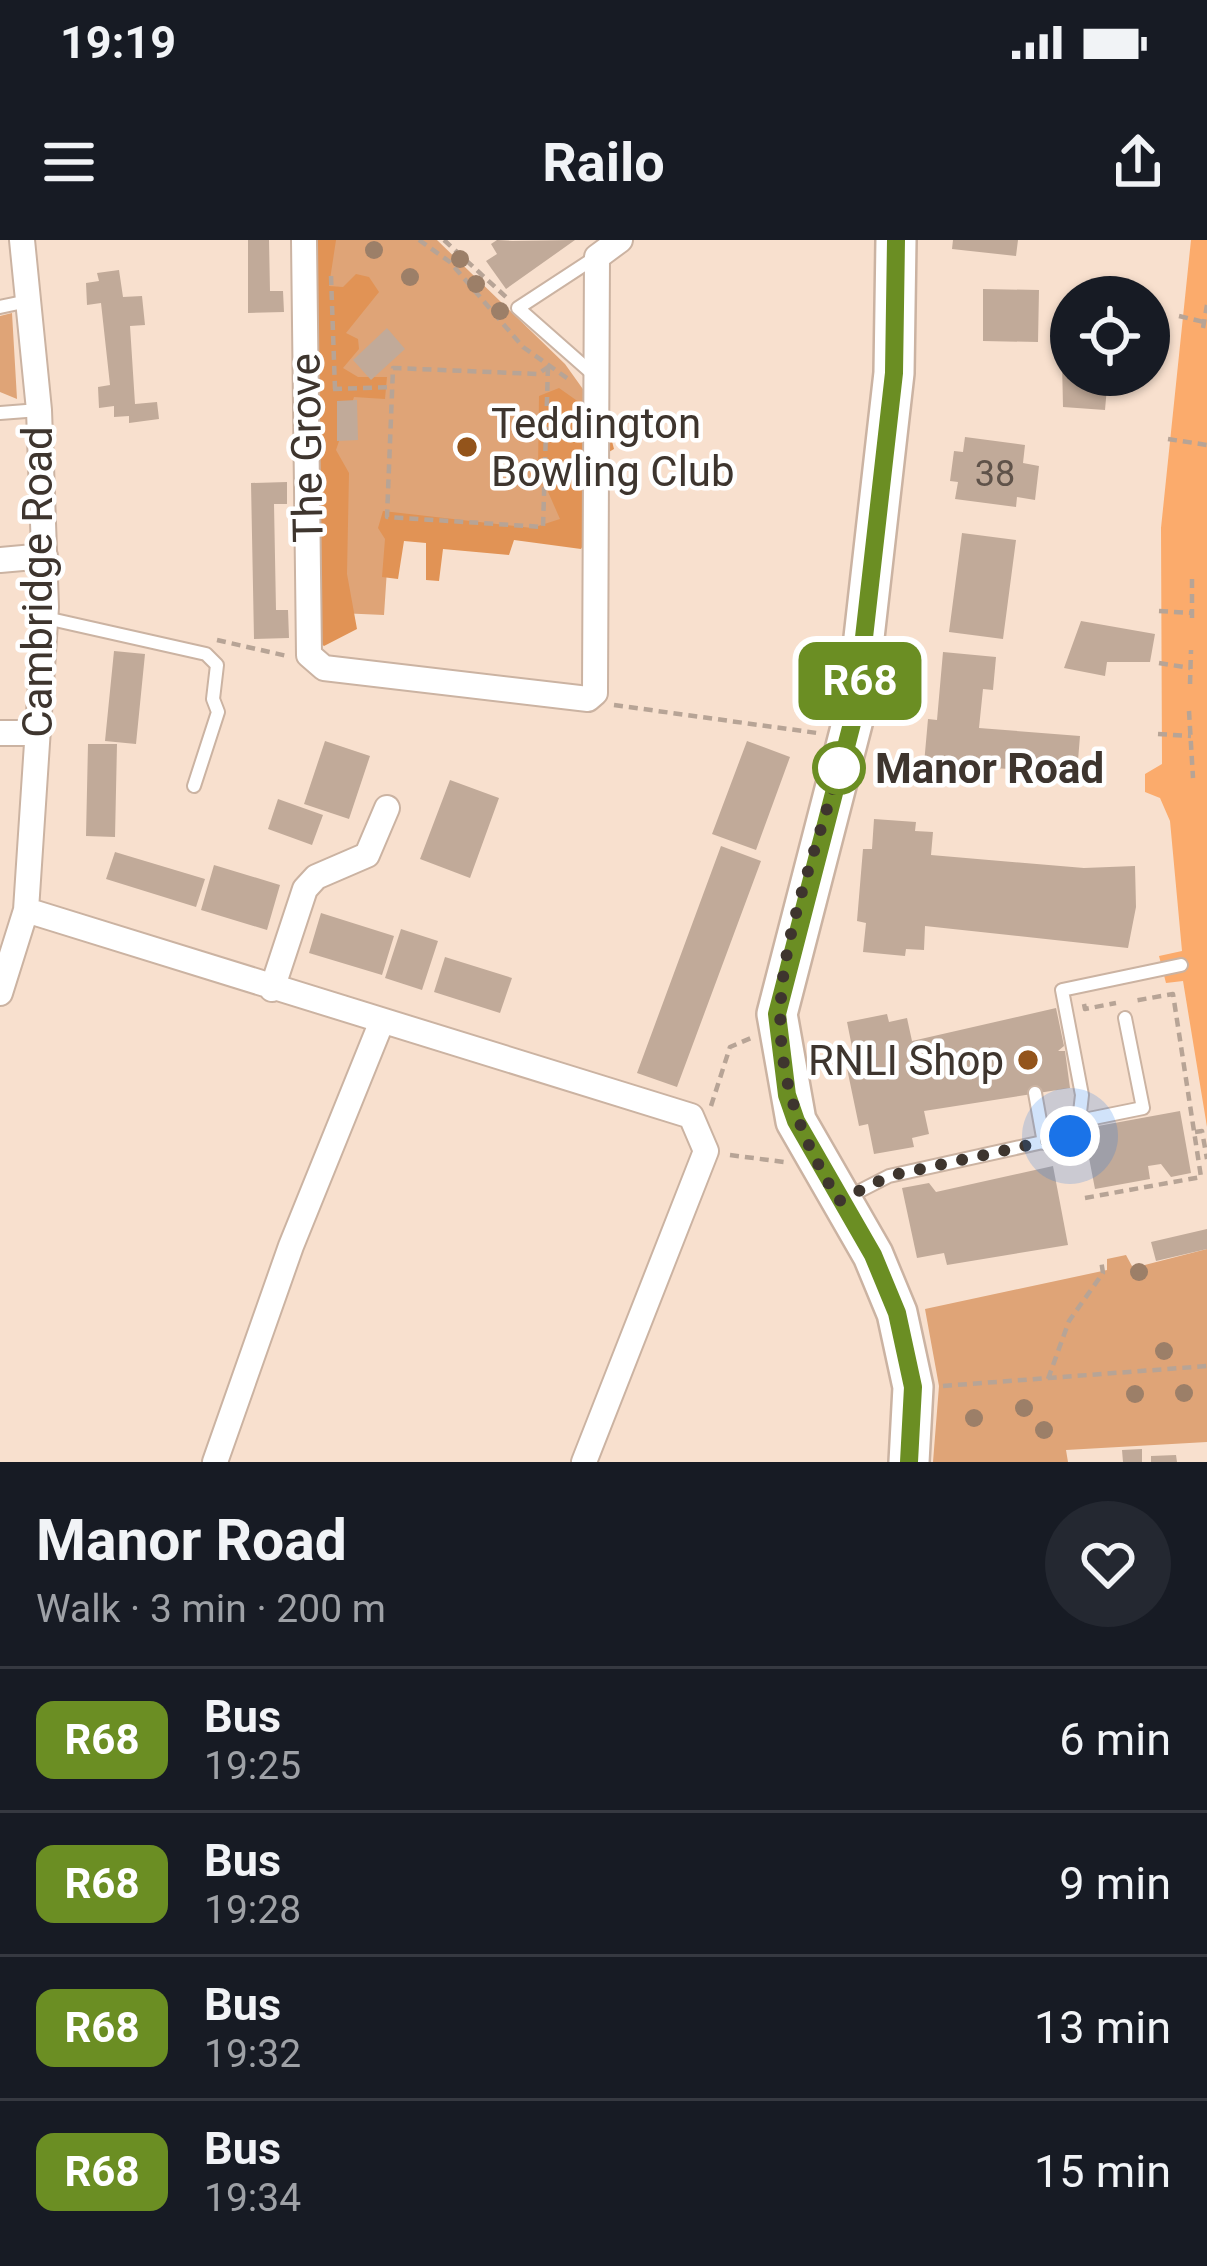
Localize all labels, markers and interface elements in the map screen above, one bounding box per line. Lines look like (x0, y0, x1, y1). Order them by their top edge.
text: 19:19 (60, 16, 176, 69)
icon: menu (36, 129, 102, 195)
icon: share (1105, 129, 1171, 195)
text: Railo (542, 131, 665, 194)
map controls (1050, 276, 1170, 396)
button: locate (1050, 276, 1170, 396)
street label: The Grove (280, 353, 333, 543)
place label: Teddington Bowling Club (491, 399, 735, 496)
street label: Cambridge Road (13, 426, 62, 738)
marker: Teddington Bowling Club (454, 434, 480, 460)
house number: 38 (975, 453, 1015, 495)
line badge: R68 (791, 642, 929, 720)
text: R68 (822, 656, 898, 705)
marker: Manor Road (814, 743, 864, 793)
place label: Manor Road (875, 744, 1104, 793)
place label: RNLI Shop (808, 1036, 1004, 1085)
marker: RNLI Shop (1015, 1047, 1041, 1073)
your location (1040, 1106, 1100, 1166)
button: heart (1045, 1501, 1171, 1627)
text: Manor Road (36, 1507, 347, 1574)
text: Walk · 3 min · 200 m (36, 1586, 386, 1632)
text: Bus (204, 1690, 281, 1743)
text: 6 min (1059, 1713, 1171, 1766)
text: R68 (64, 1715, 140, 1764)
text: 19:25 (204, 1743, 301, 1789)
text: Bus (204, 1834, 281, 1887)
text: 9 min (1059, 1857, 1171, 1910)
text: R68 (64, 1859, 140, 1908)
text: 19:28 (204, 1887, 301, 1933)
text: Bus (204, 1978, 281, 2031)
text: 13 min (1034, 2001, 1171, 2054)
text: R68 (64, 2003, 140, 2052)
text: 19:32 (204, 2031, 301, 2077)
text: Bus (204, 2122, 281, 2175)
text: 15 min (1034, 2145, 1171, 2198)
text: R68 (64, 2147, 140, 2196)
text: 19:34 (204, 2175, 301, 2221)

